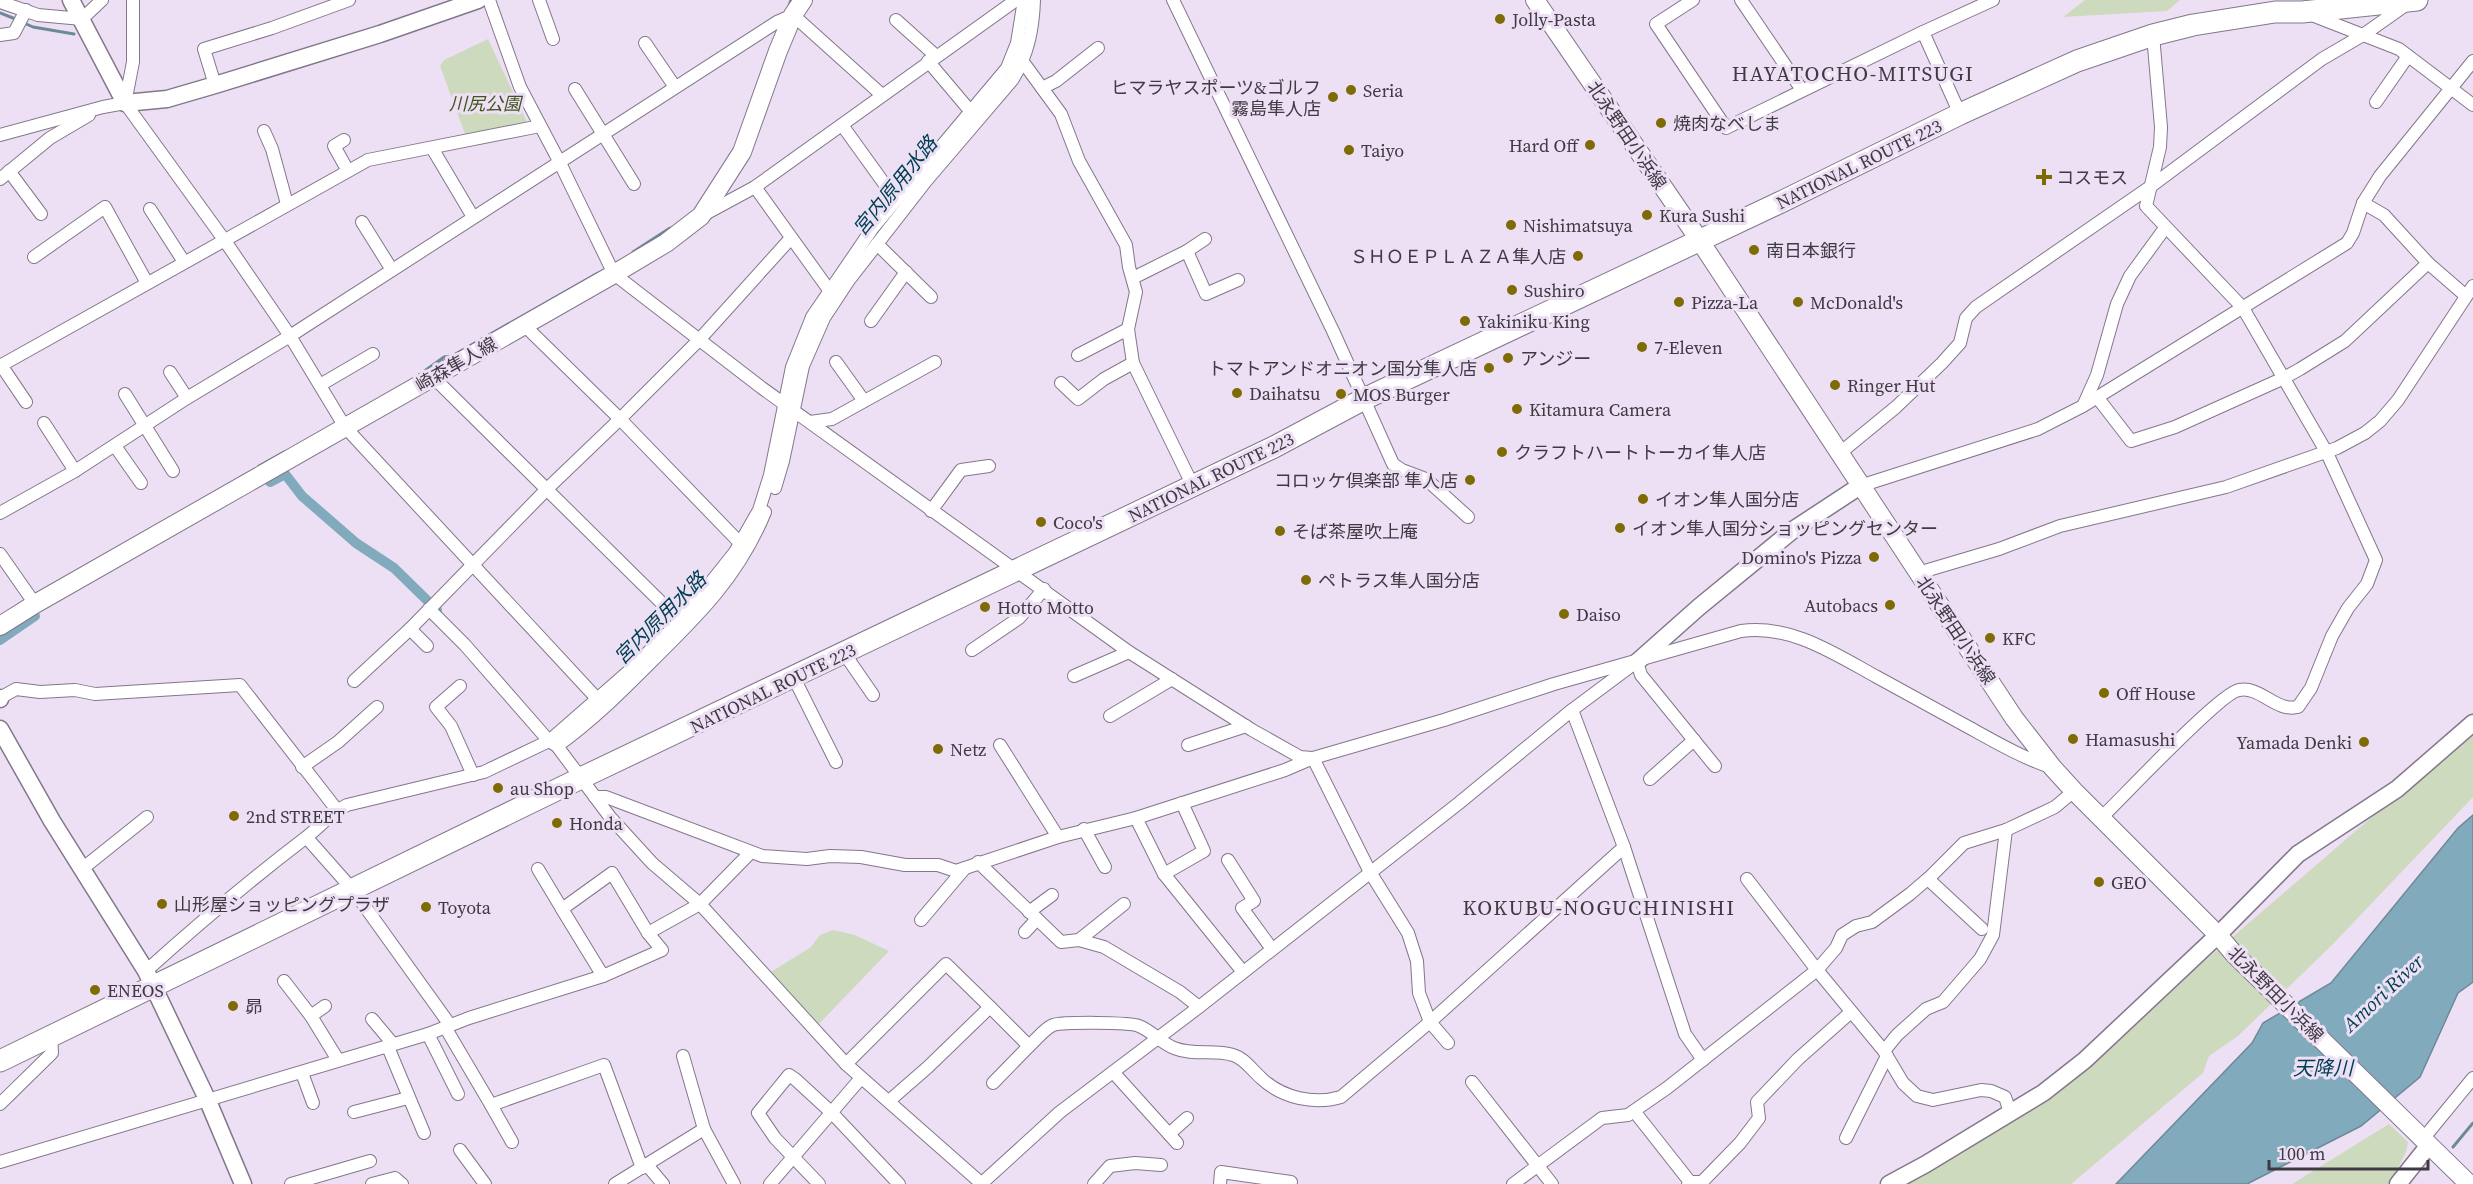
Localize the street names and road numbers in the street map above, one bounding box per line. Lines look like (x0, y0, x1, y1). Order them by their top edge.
street label: 北永野田小浜線 (1581, 76, 1673, 194)
street label: NATIONAL ROUTE 223 (1772, 113, 1946, 215)
street label: 崎森隼人線 (411, 331, 501, 397)
street label: NATIONAL ROUTE 223 (1124, 426, 1298, 528)
street label: 北永野田小浜線 (1910, 571, 2002, 689)
street label: NATIONAL ROUTE 223 (686, 637, 860, 739)
street label: 北永野田小浜線 (2223, 941, 2329, 1047)

